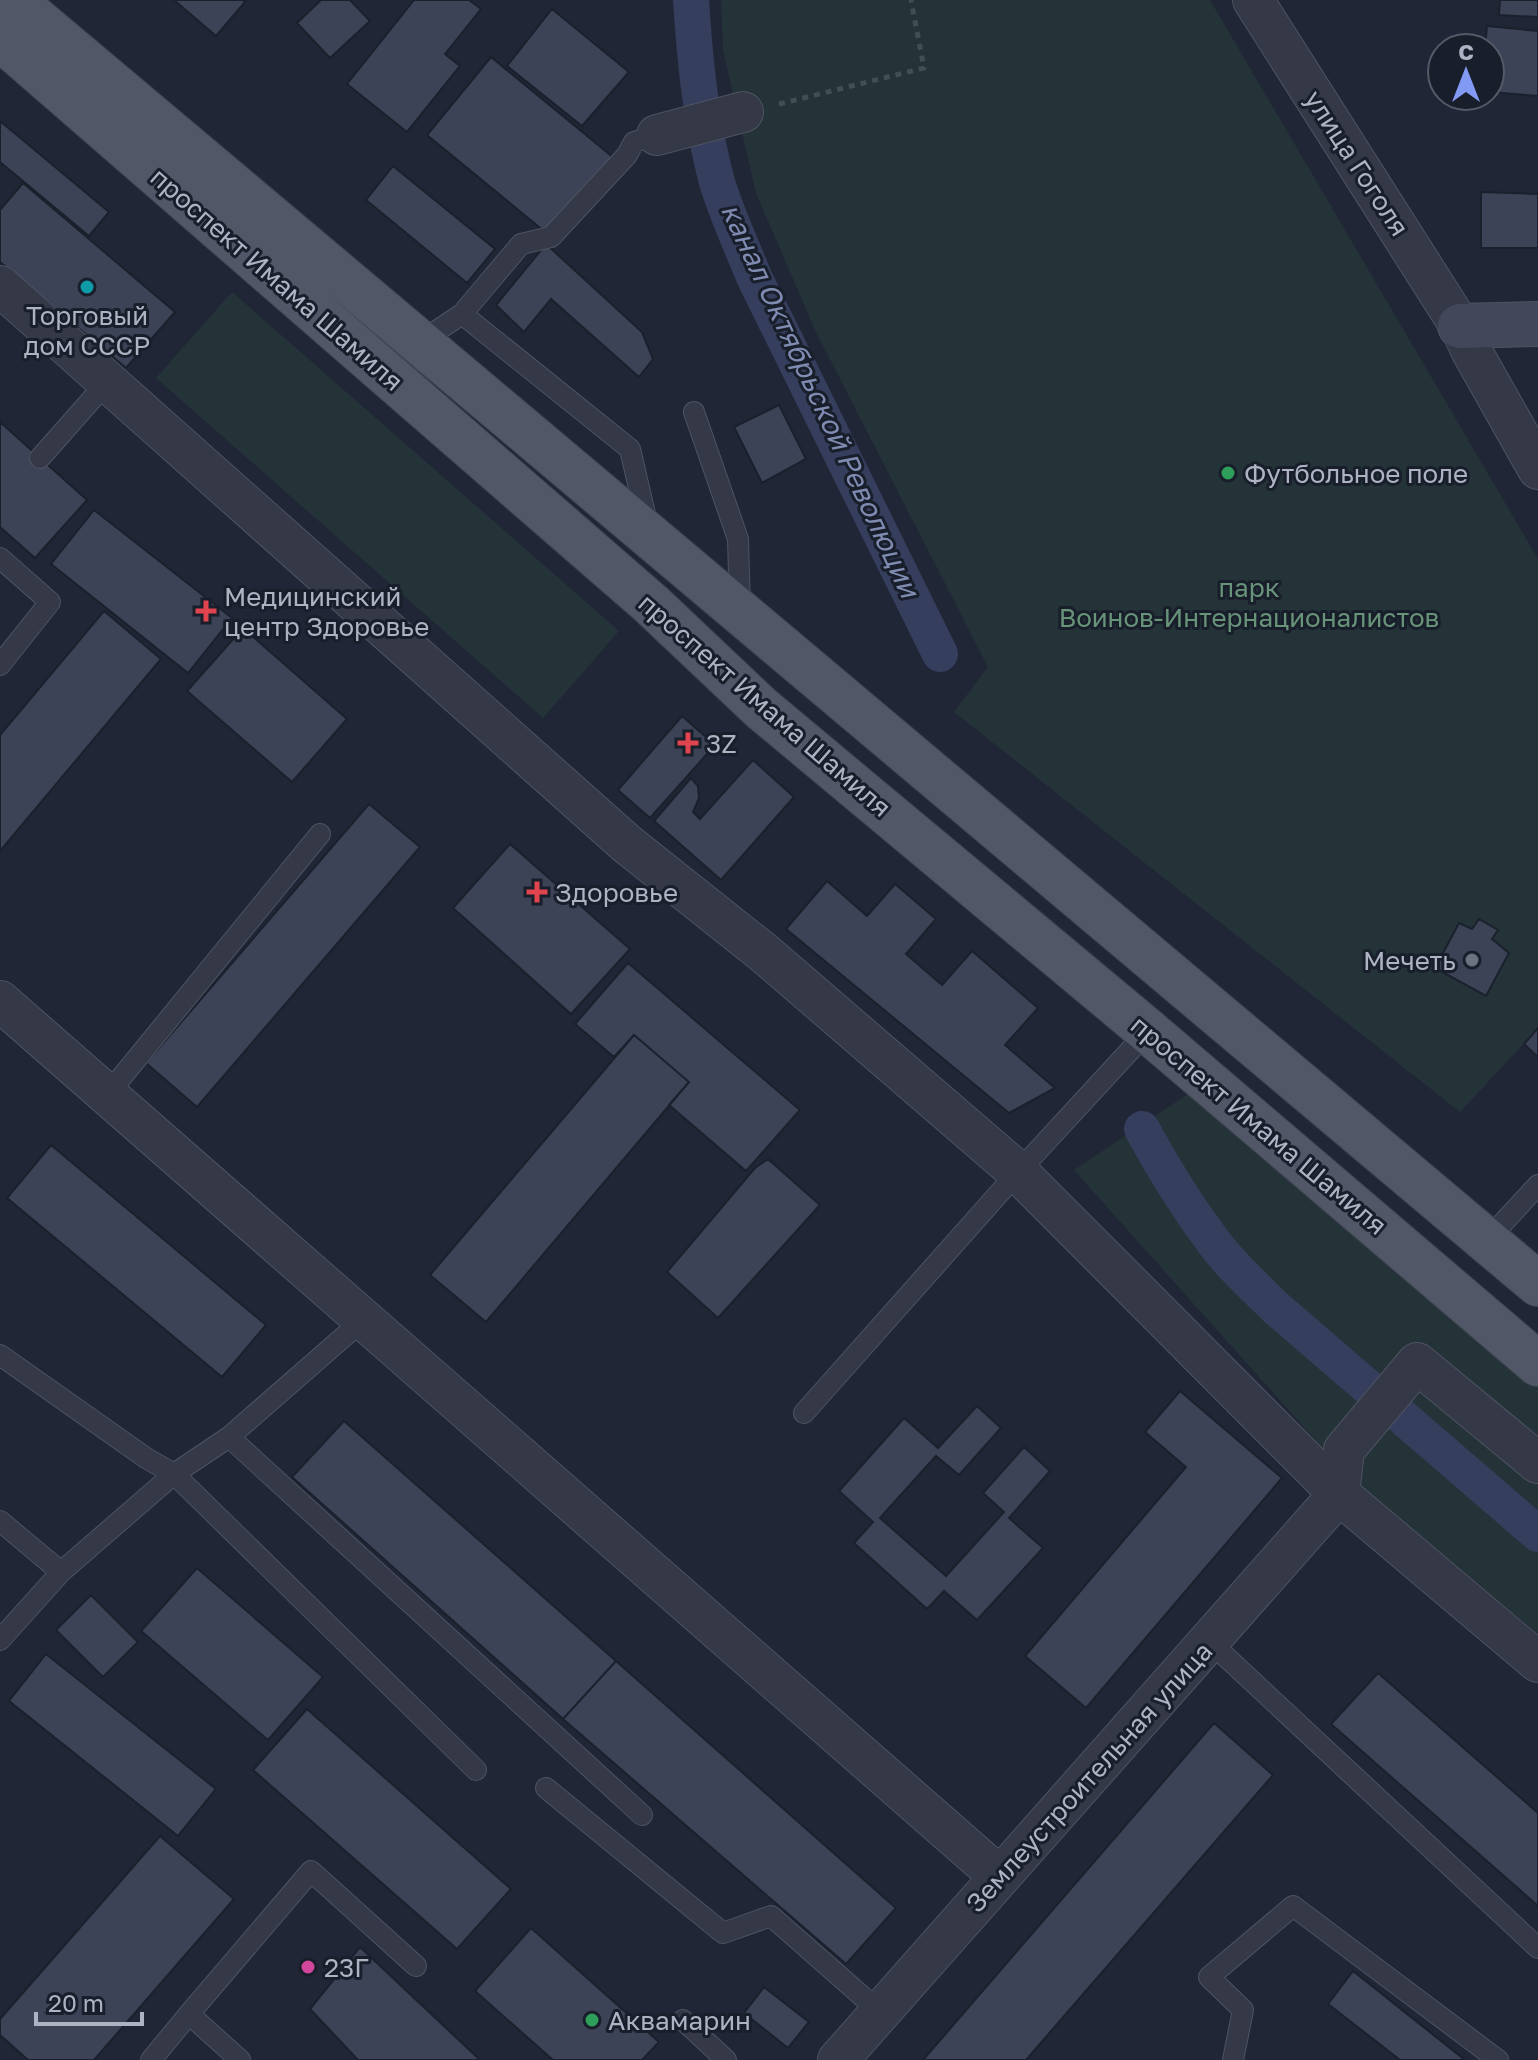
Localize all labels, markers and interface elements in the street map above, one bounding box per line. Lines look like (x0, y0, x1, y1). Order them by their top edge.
north arrow (1426, 32, 1506, 112)
text: С (1458, 38, 1474, 65)
street label: улица Гоголя (1299, 85, 1415, 241)
street label: проспект Имама Шамиля (145, 161, 409, 397)
water label: канал Октябрьской Революции (715, 198, 928, 604)
marker: Торговый дом СССР (78, 278, 96, 296)
place label: Торговый дом СССР (24, 300, 150, 361)
place label: Футбольное поле (1244, 458, 1468, 489)
marker: Футбольное поле (1219, 464, 1237, 482)
park label: парк Воинов-Интернационалистов (1059, 572, 1439, 633)
place label: Медицинский центр Здоровье (224, 581, 429, 642)
street label: проспект Имама Шамиля (633, 587, 897, 823)
marker: Медицинский центр Здоровье (195, 600, 217, 622)
place label: 3Z (706, 728, 737, 759)
marker: 3Z (677, 732, 699, 754)
place label: Здоровье (555, 877, 678, 908)
marker: Здоровье (526, 881, 548, 903)
place label: Мечеть (1363, 945, 1456, 976)
marker: Мечеть (1463, 951, 1481, 969)
street label: проспект Имама Шамиля (1125, 1009, 1393, 1241)
street label: Землеустроительная улица (959, 1636, 1219, 1918)
place label: 23Г (324, 1952, 369, 1983)
marker: 23Г (299, 1958, 317, 1976)
scale bar (36, 1976, 142, 2026)
text: 20 m (48, 1988, 104, 2017)
place label: Аквамарин (608, 2005, 751, 2036)
marker: Аквамарин (583, 2011, 601, 2029)

